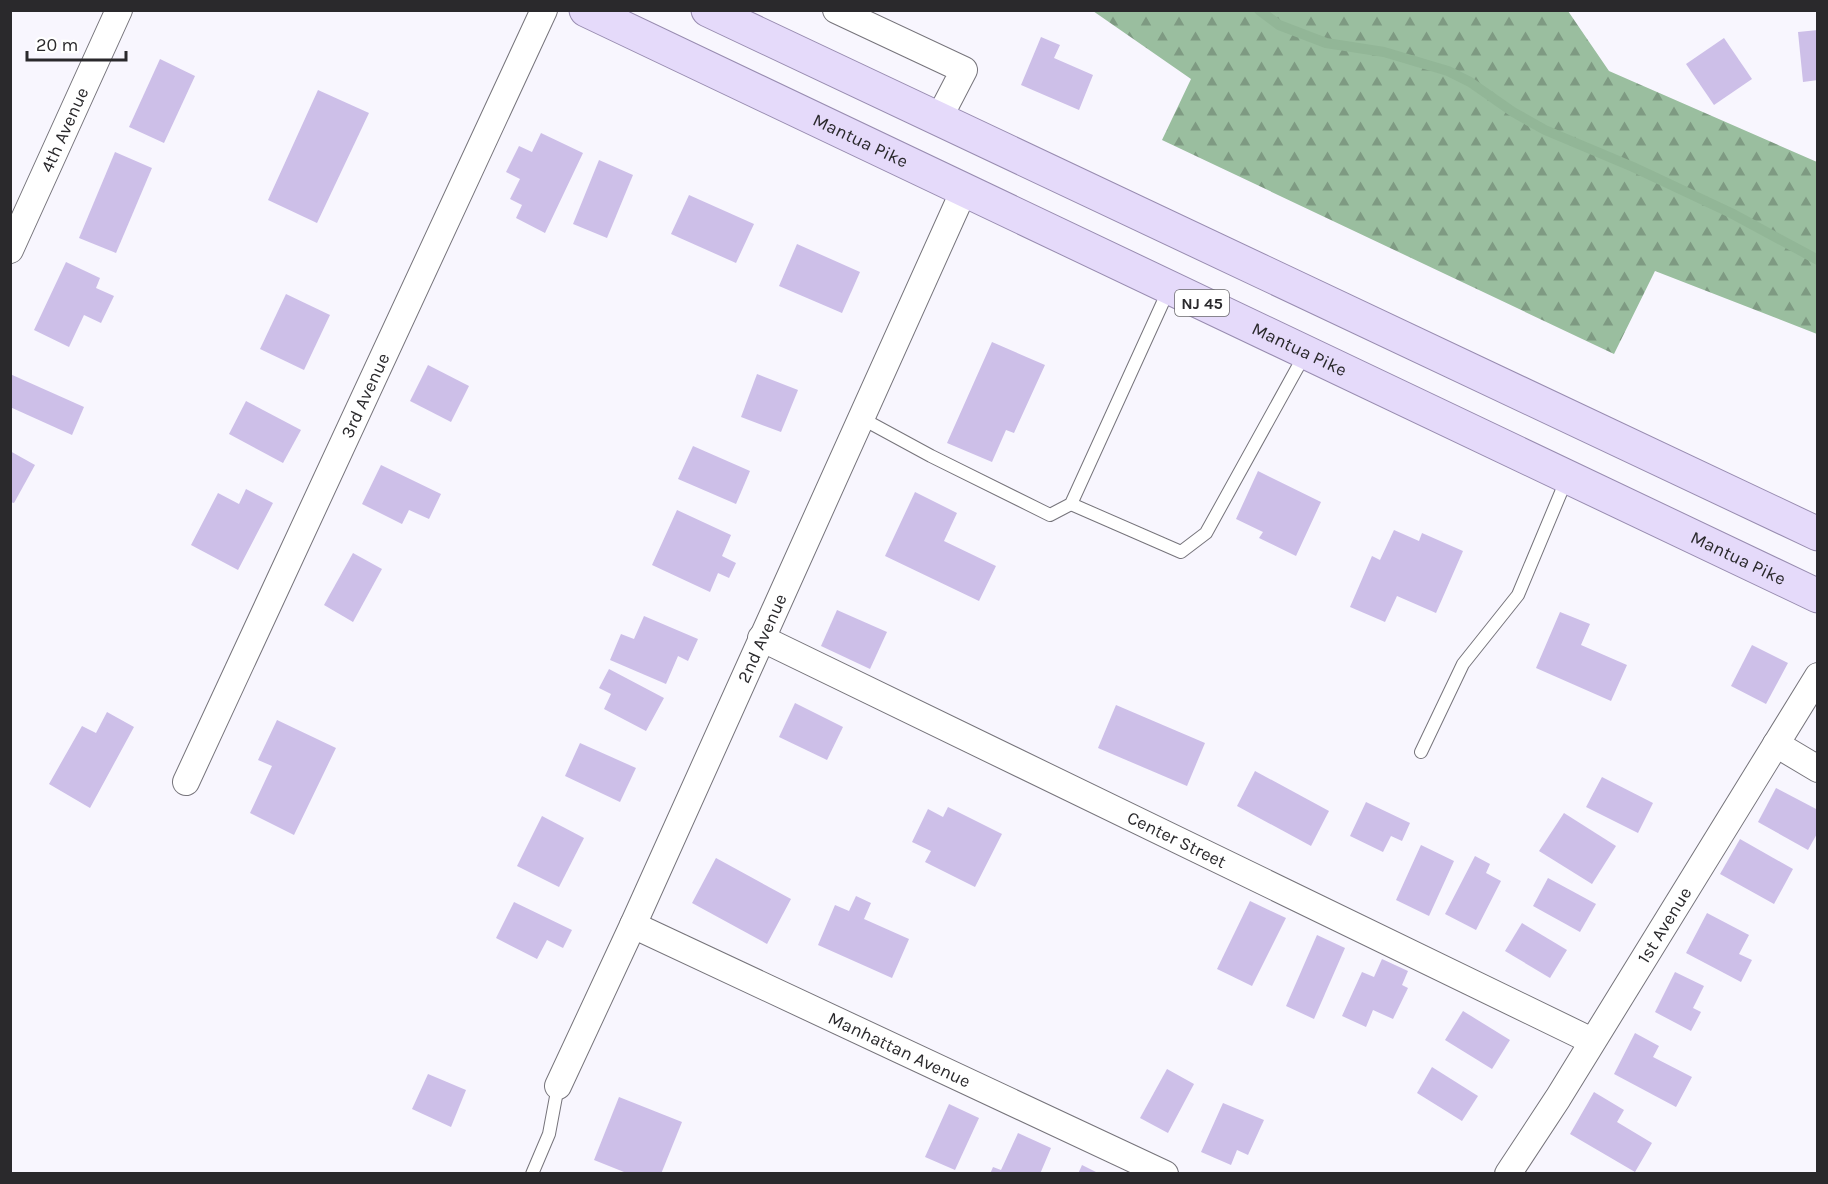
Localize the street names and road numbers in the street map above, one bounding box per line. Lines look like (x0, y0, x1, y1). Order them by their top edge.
street label: 4th Avenue (36, 84, 93, 176)
street label: Mantua Pike (809, 109, 912, 173)
road number: NJ 45 (1175, 290, 1229, 316)
street label: Mantua Pike (1248, 317, 1351, 381)
street label: 3rd Avenue (336, 349, 394, 442)
street label: Mantua Pike (1687, 526, 1789, 590)
street label: 2nd Avenue (732, 590, 792, 686)
street label: Center Street (1124, 806, 1230, 873)
street label: 1st Avenue (1633, 883, 1696, 967)
street label: Manhattan Avenue (825, 1007, 974, 1092)

